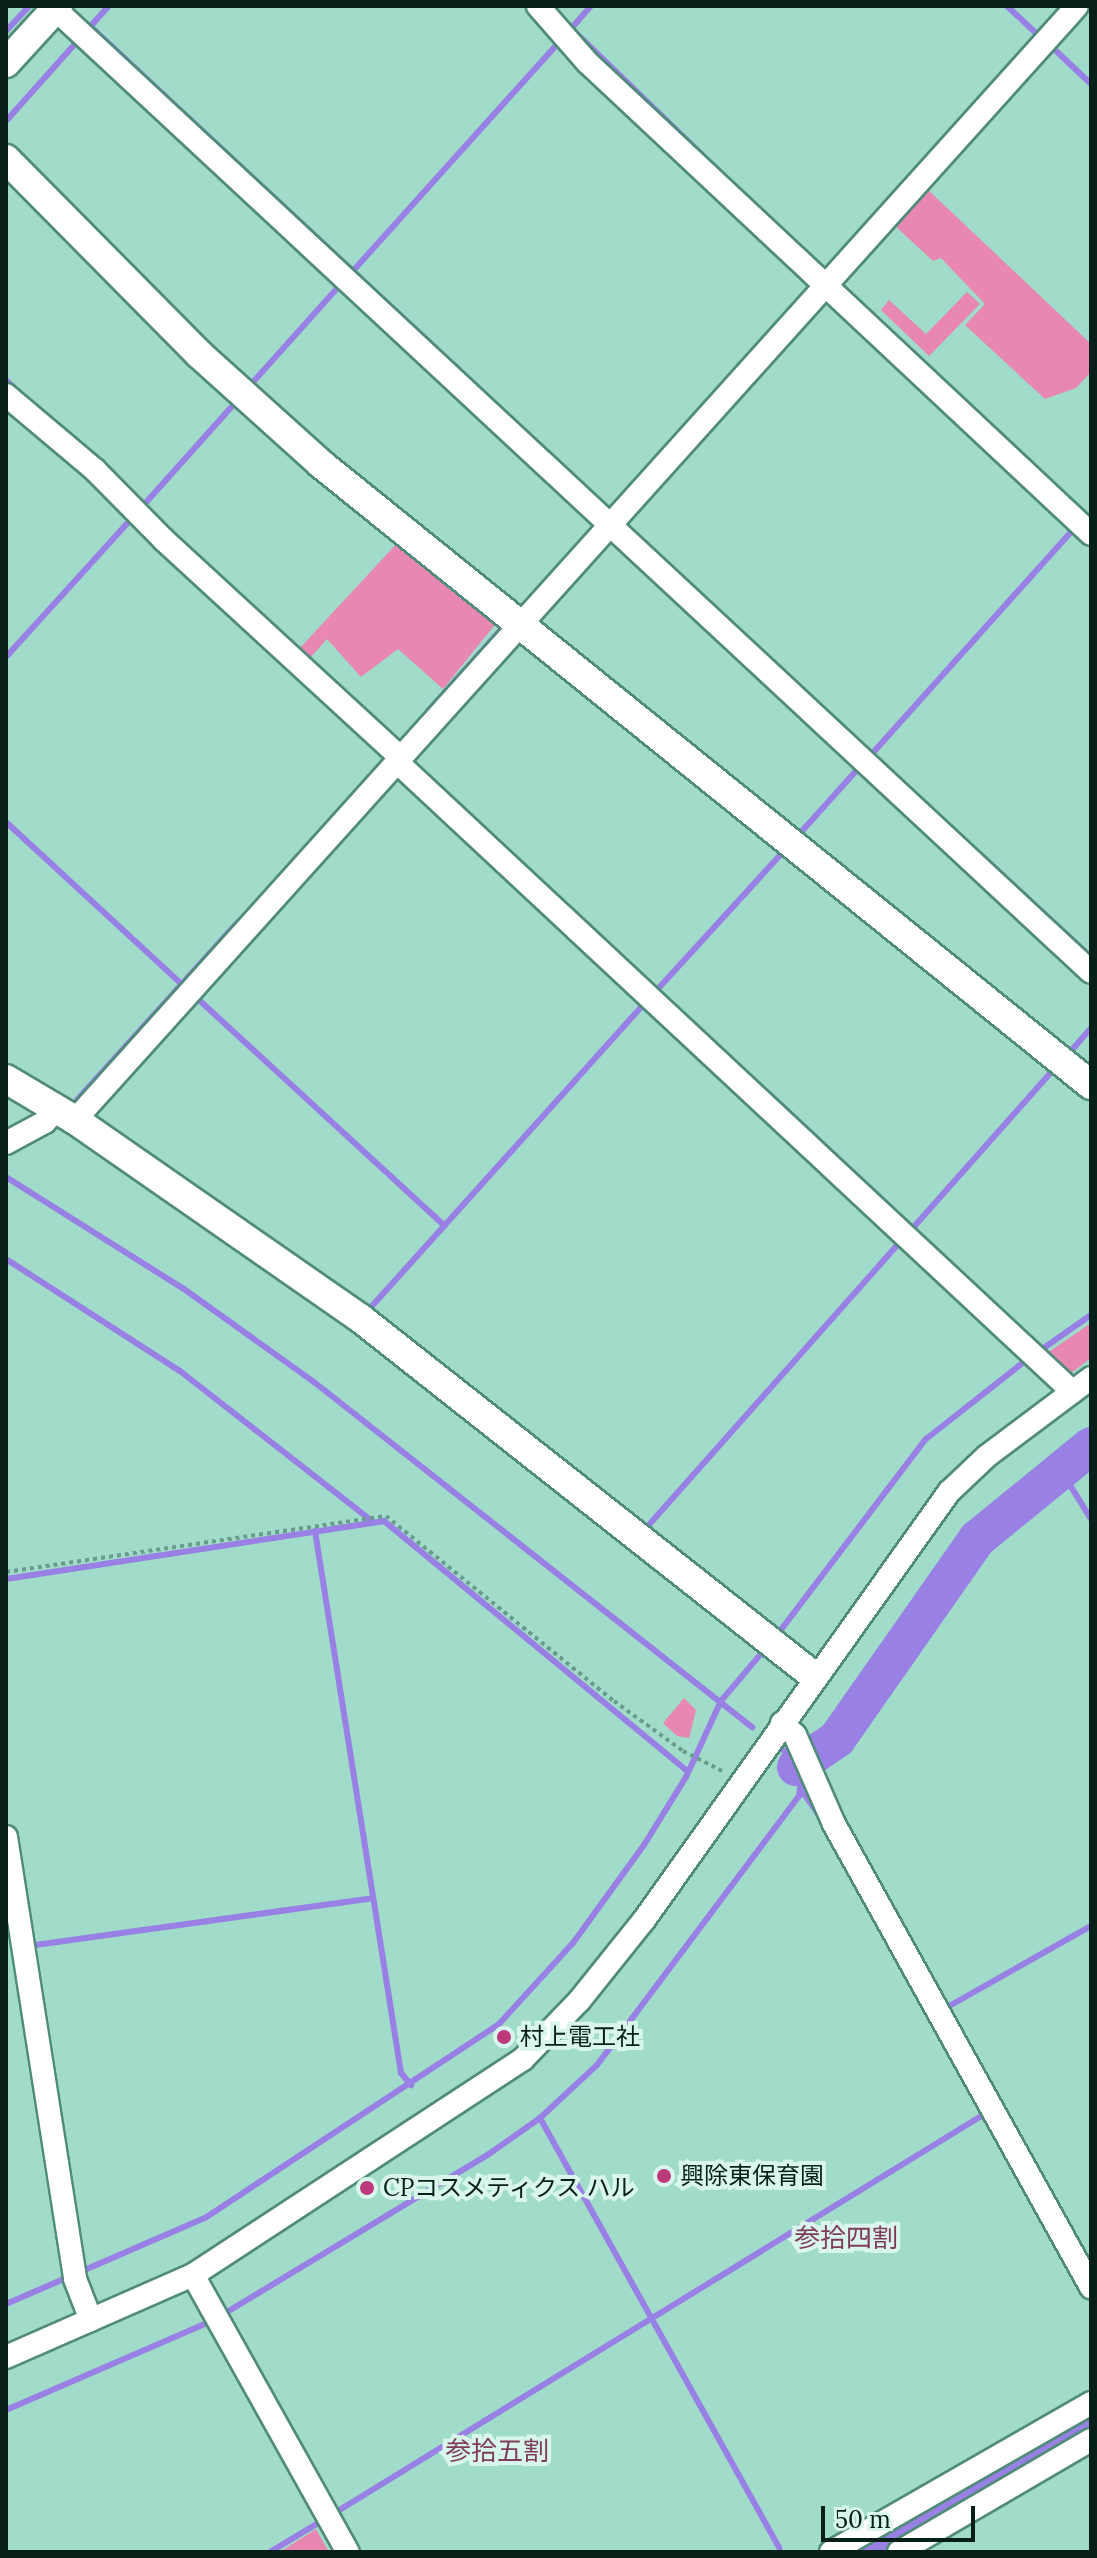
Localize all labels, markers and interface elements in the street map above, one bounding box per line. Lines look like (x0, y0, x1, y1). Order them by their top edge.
place label: 村上電工社 (520, 2023, 640, 2051)
marker: 村上電工社 (495, 2028, 513, 2046)
place label: 興除東保育園 (680, 2162, 824, 2190)
marker: 興除東保育園 (655, 2167, 673, 2185)
place label: CPコスメティクス ハル (383, 2174, 637, 2202)
marker: CPコスメティクス ハル (358, 2179, 376, 2197)
district label: 参拾四割 (794, 2222, 898, 2254)
district label: 参拾五割 (445, 2435, 549, 2467)
scale bar (825, 2490, 979, 2540)
text: 50 m (835, 2504, 891, 2535)

